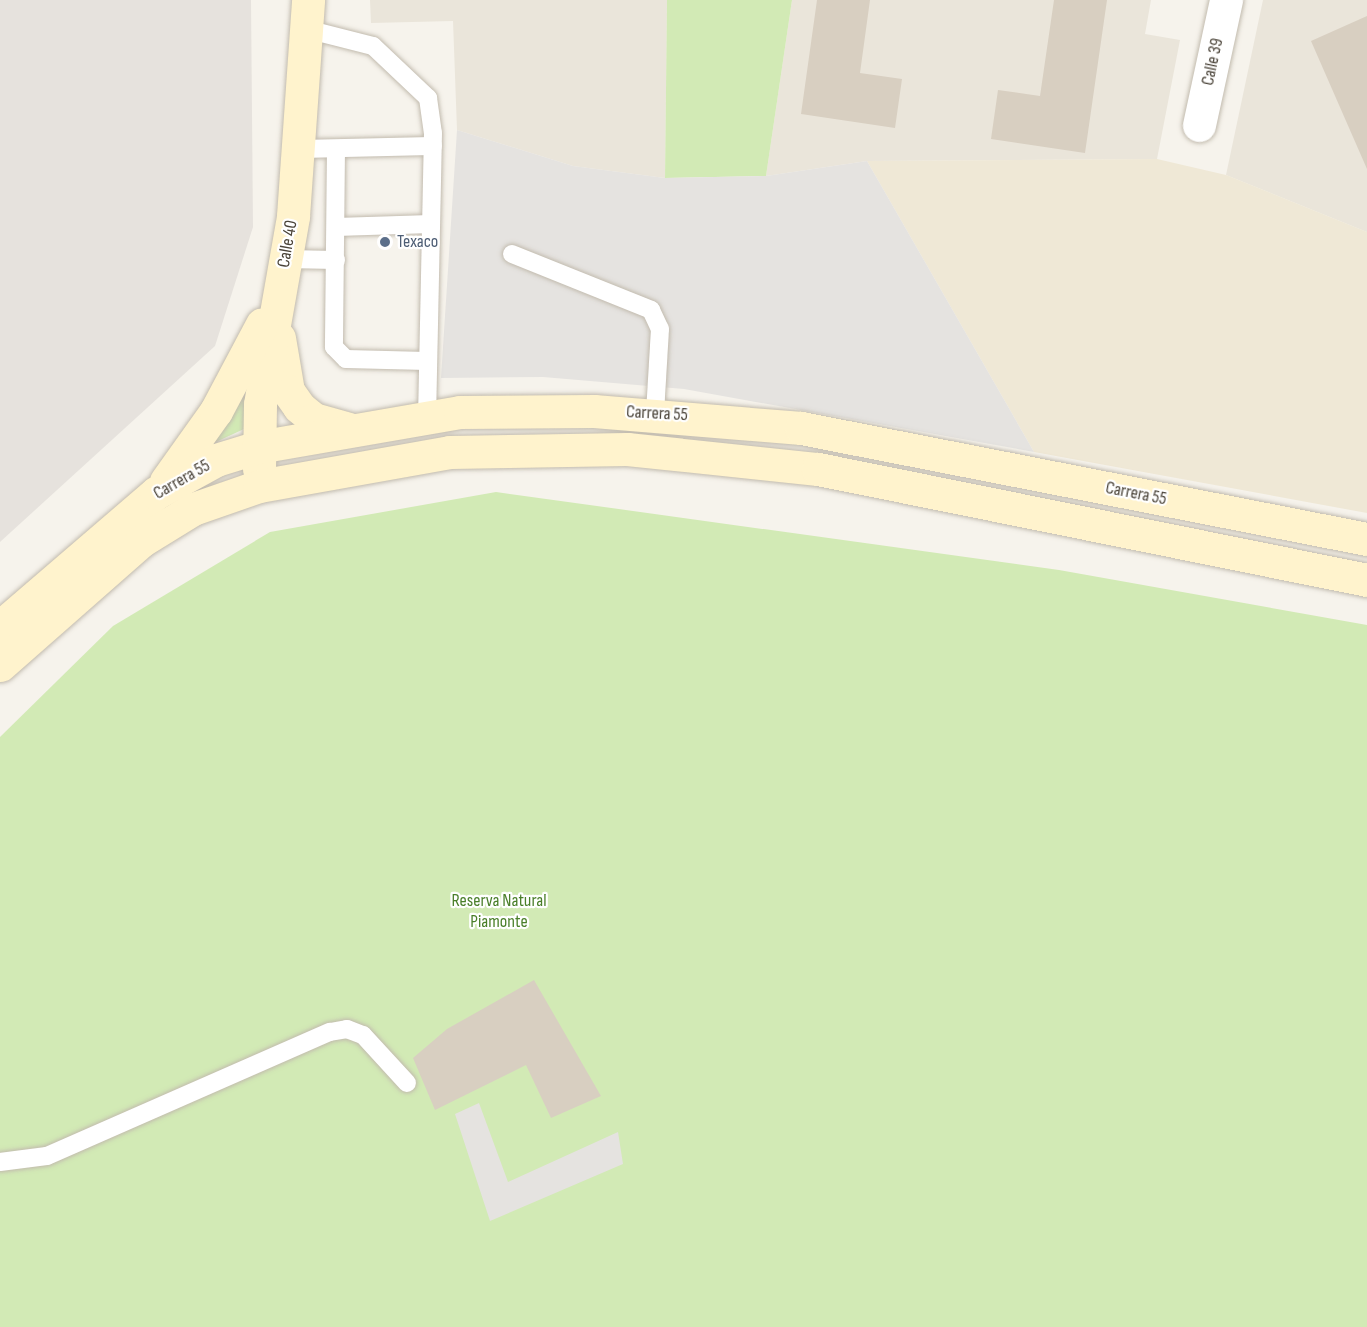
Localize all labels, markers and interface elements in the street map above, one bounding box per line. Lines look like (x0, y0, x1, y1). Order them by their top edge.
street label: Calle 39 (1197, 36, 1229, 88)
street label: Calle 40 (273, 219, 303, 269)
place label: Texaco (397, 231, 438, 253)
marker: Texaco (378, 235, 392, 249)
street label: Carrera 55 (626, 402, 688, 426)
street label: Carrera 55 (150, 455, 214, 505)
street label: Carrera 55 (1104, 478, 1168, 510)
park label: Reserva Natural Piamonte (451, 891, 547, 934)

